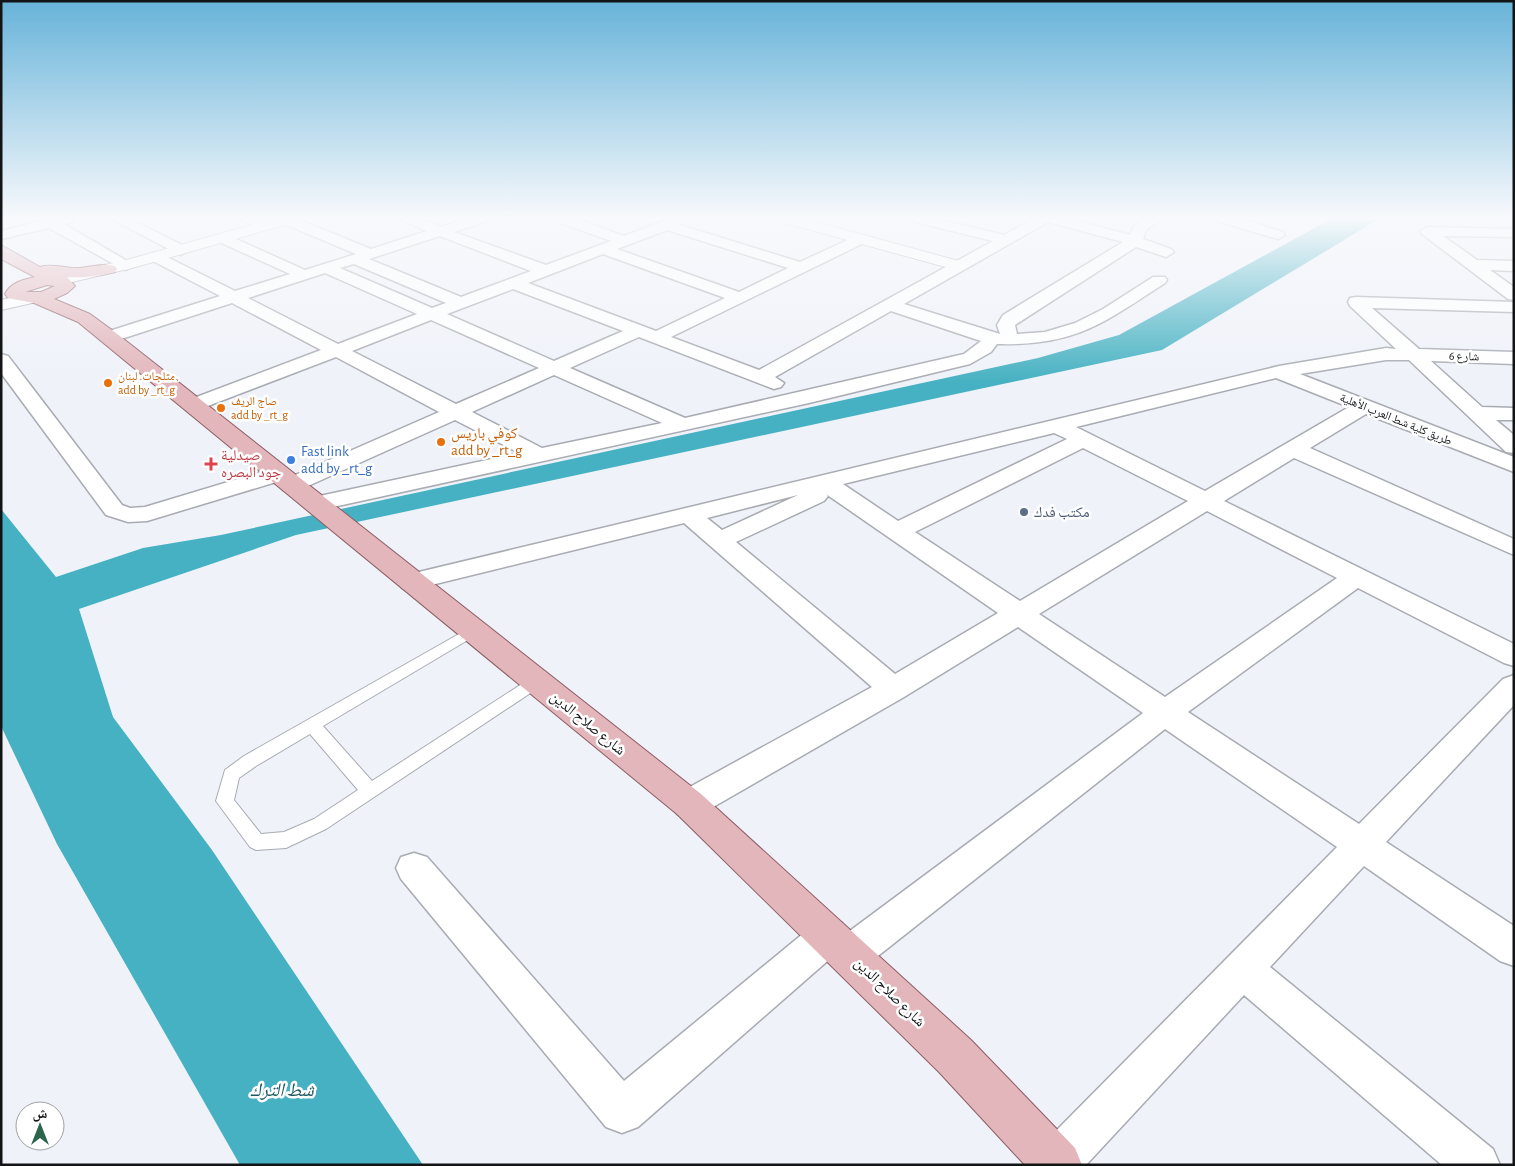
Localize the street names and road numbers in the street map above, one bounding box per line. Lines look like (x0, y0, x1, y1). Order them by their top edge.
street label: شارع 6 (1449, 349, 1480, 365)
street label: طريق كلية شط العرب الأهلية (1338, 391, 1454, 448)
street label: شارع صلاح الدين (546, 689, 628, 760)
street label: شارع صلاح الدين (850, 955, 928, 1031)

